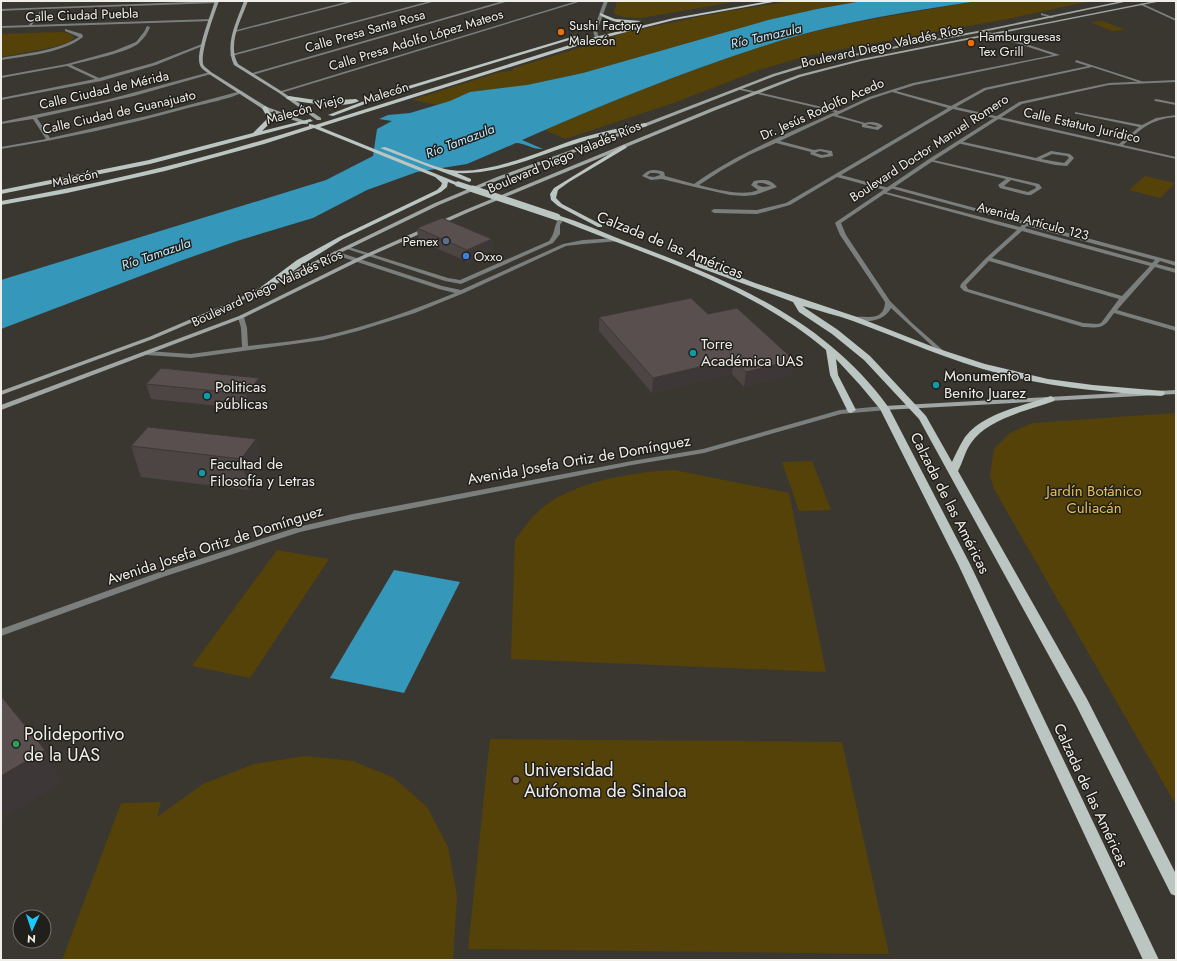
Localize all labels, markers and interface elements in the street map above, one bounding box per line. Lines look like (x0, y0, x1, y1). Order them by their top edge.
street label: Calle Ciudad Puebla (25, 4, 139, 26)
street label: Calle Presa Adolfo López Mateos (326, 4, 506, 76)
street label: Calle Presa Santa Rosa (303, 5, 427, 57)
place label: Sushi Factory Malecón (569, 16, 642, 50)
water label: Río Tamazula (729, 19, 803, 53)
street label: Boulevard Diego Valadés Ríos (799, 20, 965, 72)
marker: Sushi Factory Malecón (556, 27, 566, 37)
place label: Hamburguesas Tex Grill (979, 27, 1061, 61)
marker: Hamburguesas Tex Grill (966, 38, 976, 48)
street label: Calle Ciudad de Mérida (37, 66, 171, 114)
street label: Dr. Jesús Rodolfo Acedo (757, 73, 887, 145)
street label: Malecón (361, 77, 411, 109)
street label: Calle Ciudad de Guanajuato (41, 85, 197, 139)
street label: Malecón Viejo (264, 89, 346, 129)
street label: Boulevard Doctor Manuel Romero (846, 89, 1012, 207)
street label: Calle Estatuto Jurídico (1022, 102, 1142, 148)
street label: Boulevard Diego Valadés Ríos (484, 116, 644, 198)
water label: Río Tamazula (423, 119, 497, 163)
street label: Malecón (50, 164, 100, 192)
street label: Avenida Artículo 123 (975, 197, 1091, 245)
street label: Calzada de las Américas (594, 206, 746, 284)
place label: Pemex (402, 232, 439, 251)
water label: Río Tamazula (119, 233, 193, 275)
marker: Pemex (441, 236, 451, 246)
street label: Boulevard Diego Valadés Ríos (188, 245, 346, 331)
place label: Oxxo (474, 247, 502, 266)
marker: Oxxo (461, 251, 471, 261)
place label: Torre Académica UAS (701, 333, 804, 372)
marker: Torre Académica UAS (688, 348, 698, 358)
place label: Monumento a Benito Juarez (944, 365, 1031, 404)
place label: Politicas públicas (215, 376, 268, 415)
marker: Monumento a Benito Juarez (931, 380, 941, 390)
marker: Politicas públicas (202, 391, 212, 401)
street label: Calzada de las Américas (905, 428, 995, 578)
street label: Avenida Josefa Ortiz de Domínguez (466, 430, 692, 490)
place label: Facultad de Filosofía y Letras (210, 453, 315, 492)
marker: Facultad de Filosofía y Letras (197, 468, 207, 478)
park label: Jardín Botánico Culiacán (1044, 480, 1142, 519)
street label: Avenida Josefa Ortiz de Domínguez (104, 500, 326, 590)
street label: Calzada de las Américas (1048, 720, 1134, 870)
place label: Polideportivo de la UAS (24, 721, 124, 768)
marker: Polideportivo de la UAS (11, 739, 21, 749)
place label: Universidad Autónoma de Sinaloa (524, 757, 687, 804)
marker: Universidad Autónoma de Sinaloa (511, 775, 521, 785)
north arrow (12, 909, 52, 949)
text: N (27, 931, 36, 947)

